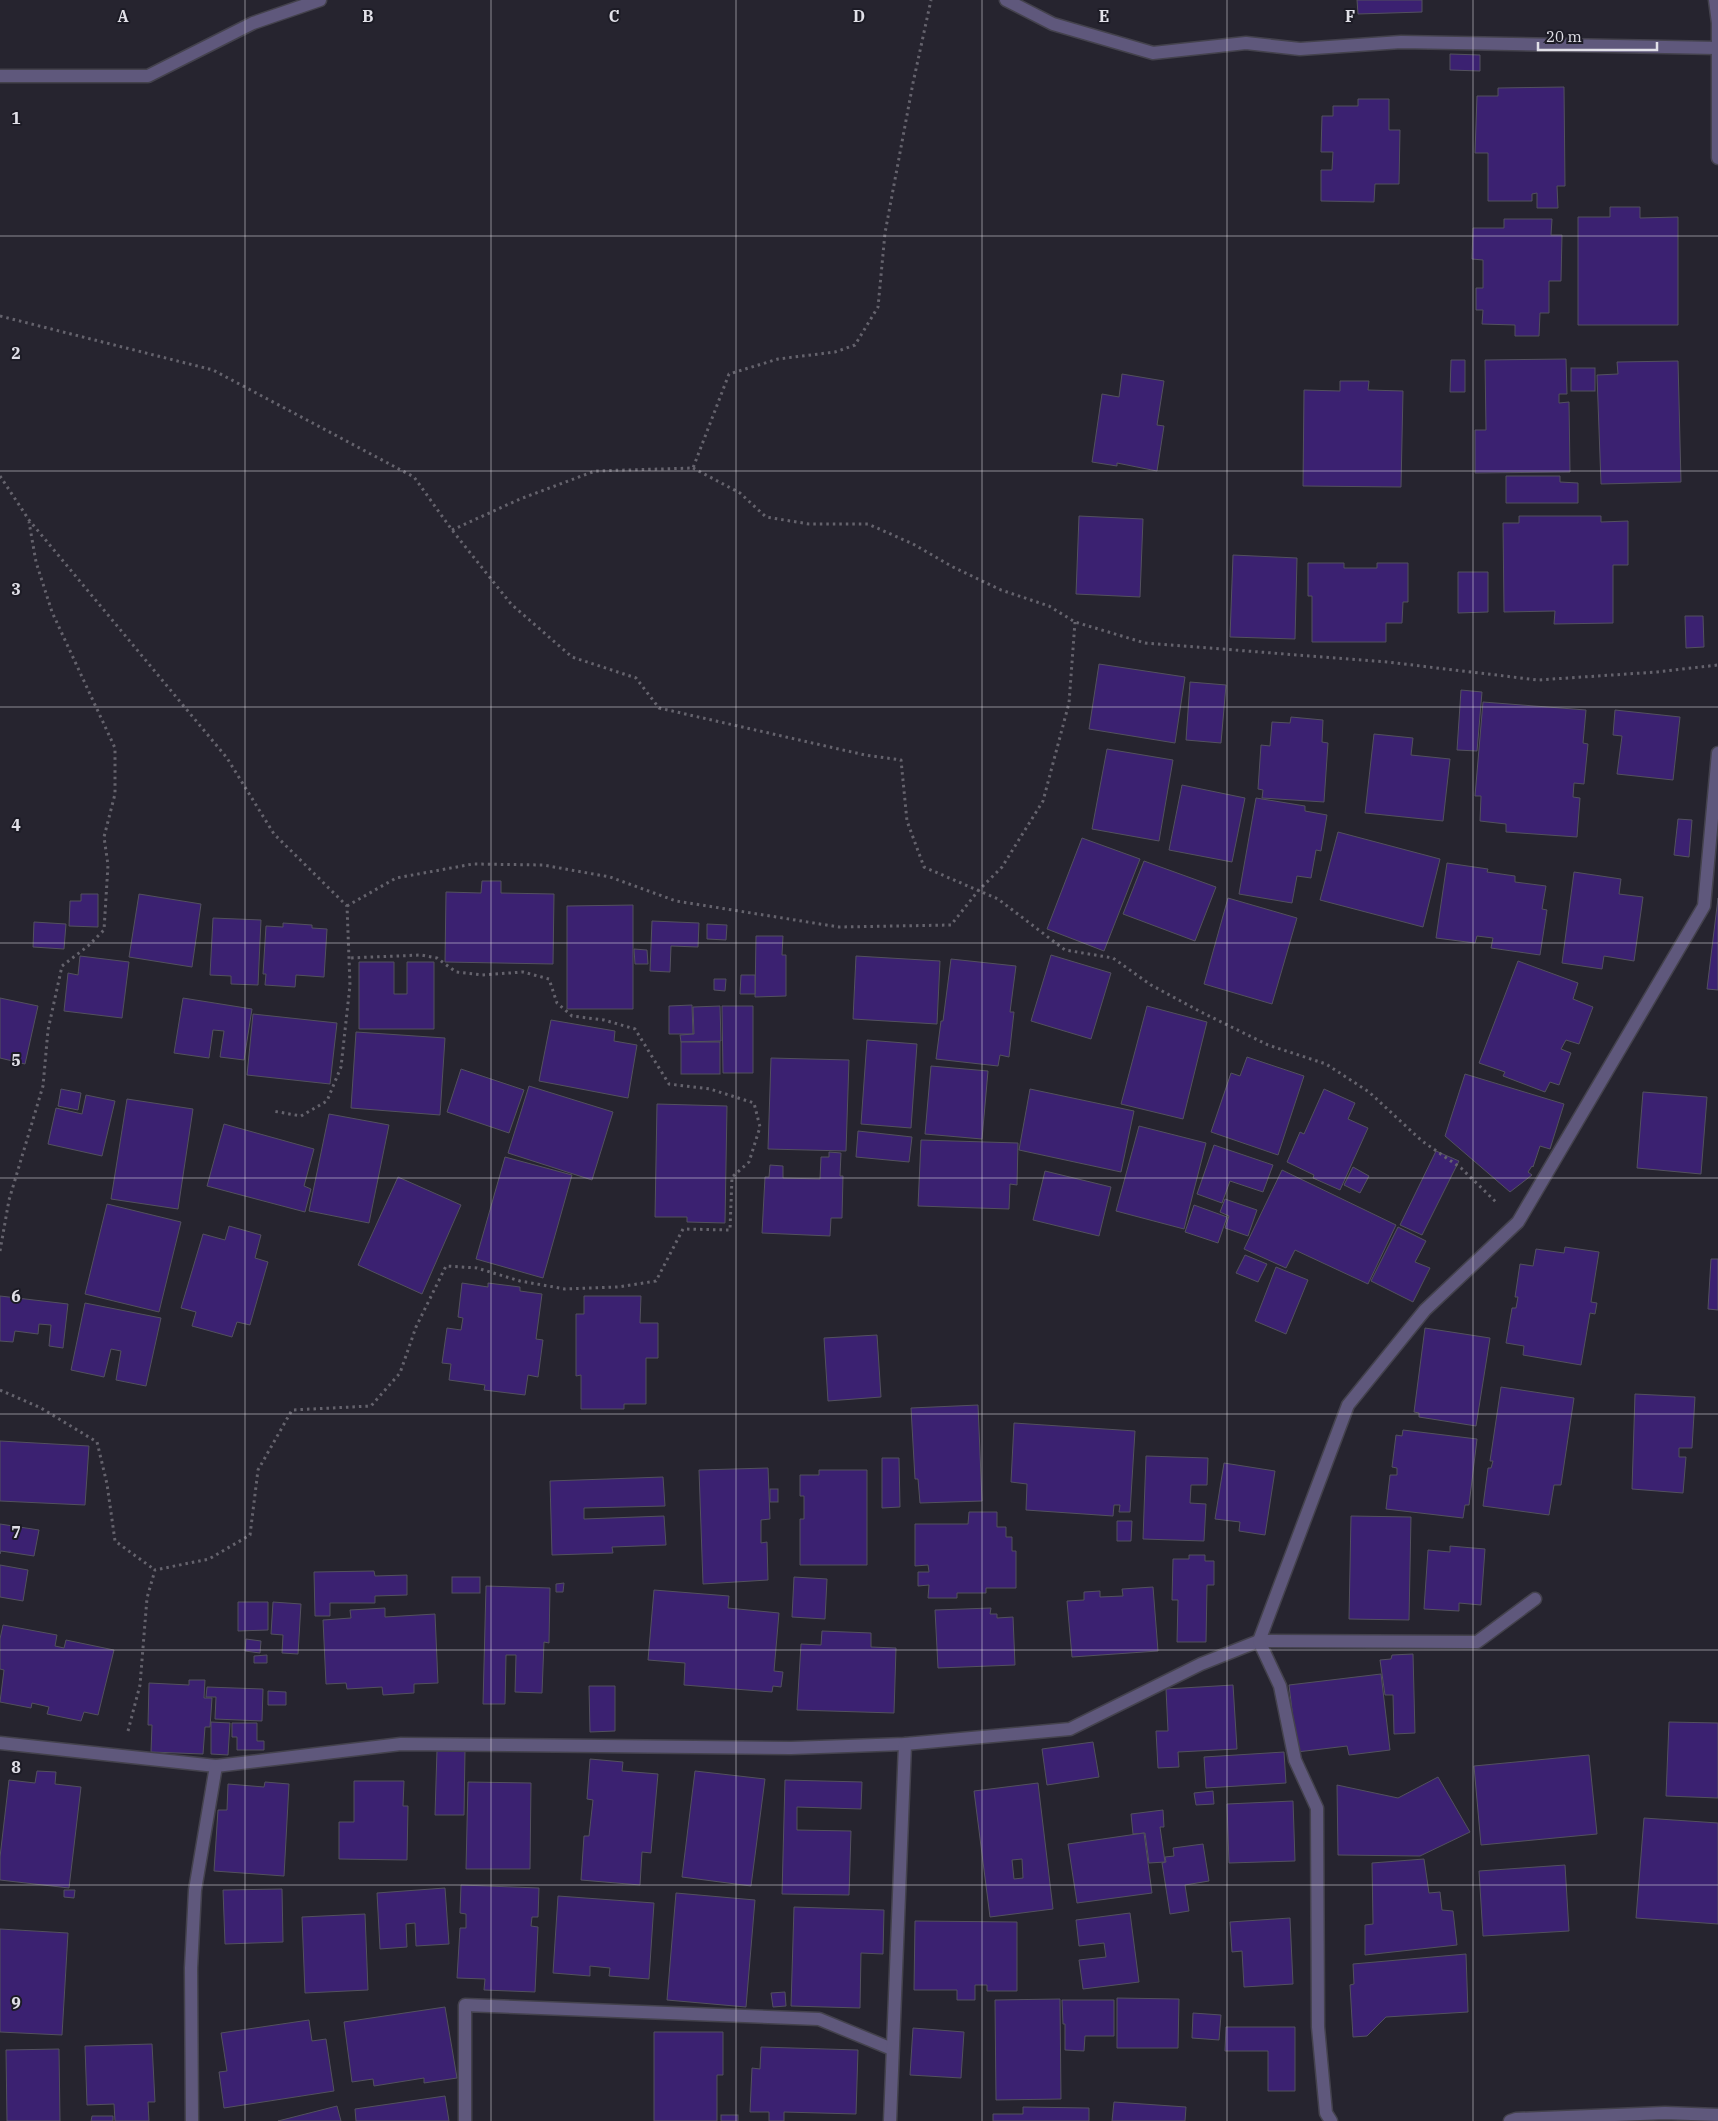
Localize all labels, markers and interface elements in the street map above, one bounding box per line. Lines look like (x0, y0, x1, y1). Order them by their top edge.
text: A (117, 6, 129, 26)
text: B (362, 6, 374, 26)
text: C (609, 6, 619, 26)
text: D (853, 6, 865, 26)
text: E (1099, 6, 1109, 26)
text: F (1345, 6, 1355, 26)
scale bar (1538, 20, 1657, 52)
text: 20 m (1546, 27, 1582, 46)
text: 1 (11, 108, 21, 128)
text: 2 (11, 343, 21, 363)
text: 3 (11, 579, 21, 599)
text: 4 (11, 815, 21, 835)
text: 5 (11, 1050, 21, 1070)
text: 6 (11, 1286, 21, 1306)
text: 7 (11, 1522, 21, 1542)
text: 8 (11, 1757, 21, 1777)
text: 9 (11, 1993, 21, 2013)

